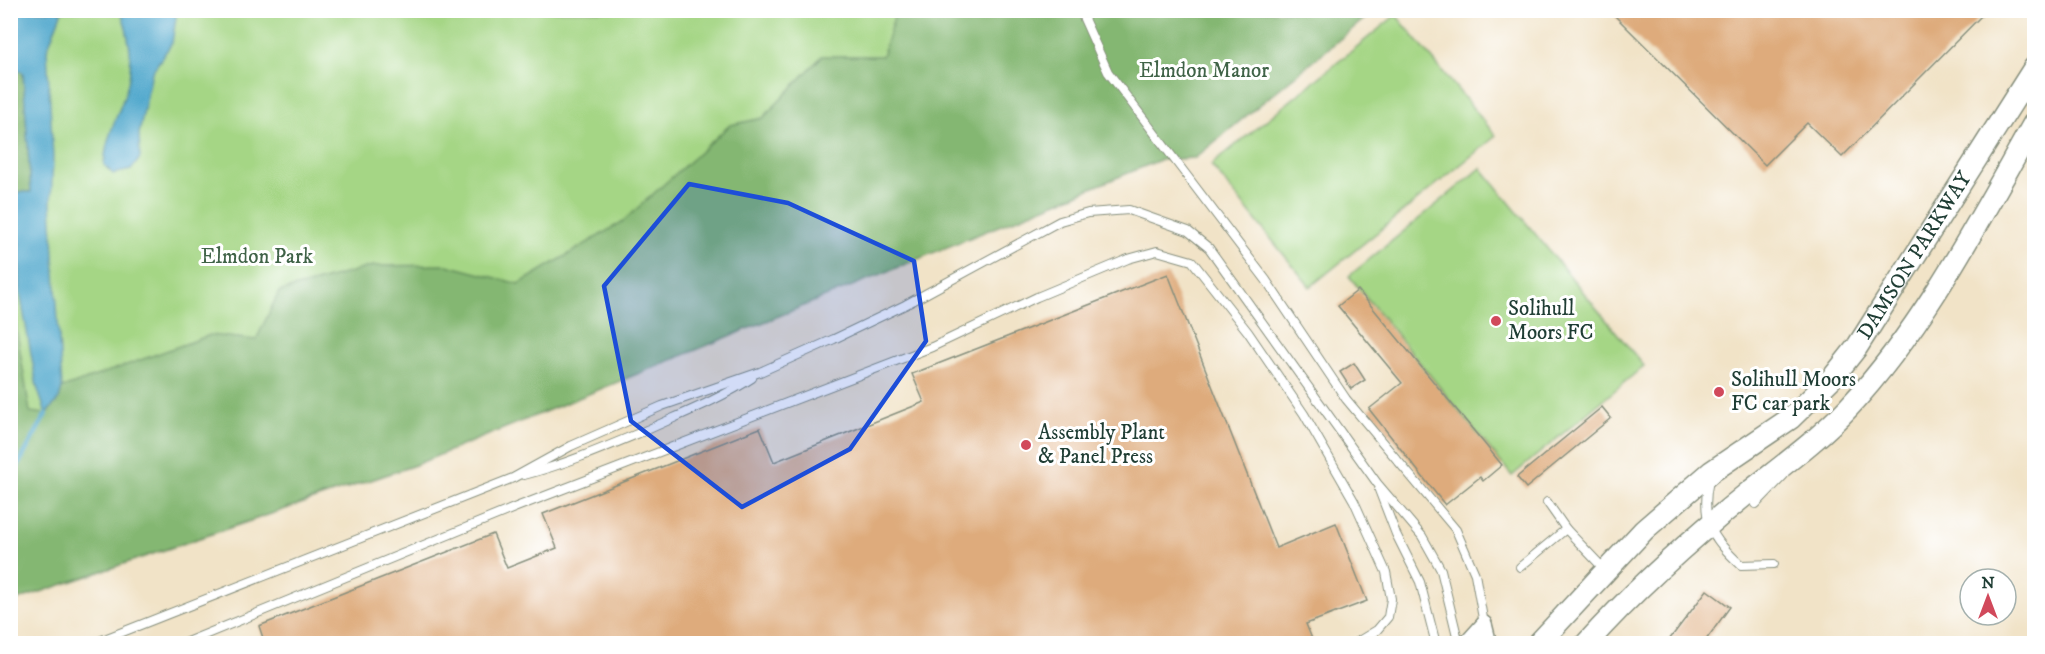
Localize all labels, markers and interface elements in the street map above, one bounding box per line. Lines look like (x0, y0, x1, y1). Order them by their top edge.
park label: Elmdon Manor (1139, 58, 1269, 84)
street label: DAMSON PARKWAY (1852, 166, 1978, 345)
park label: Elmdon Park (201, 244, 314, 270)
place label: Solihull Moors FC (1508, 296, 1593, 346)
marker: Solihull Moors FC (1489, 314, 1503, 328)
place label: Solihull Moors FC car park (1731, 367, 1856, 417)
marker: Solihull Moors FC car park (1712, 385, 1726, 399)
place label: Assembly Plant & Panel Press (1038, 420, 1165, 470)
marker: Assembly Plant & Panel Press (1019, 438, 1033, 452)
north arrow (1958, 567, 2018, 627)
text: N (1981, 573, 1995, 593)

